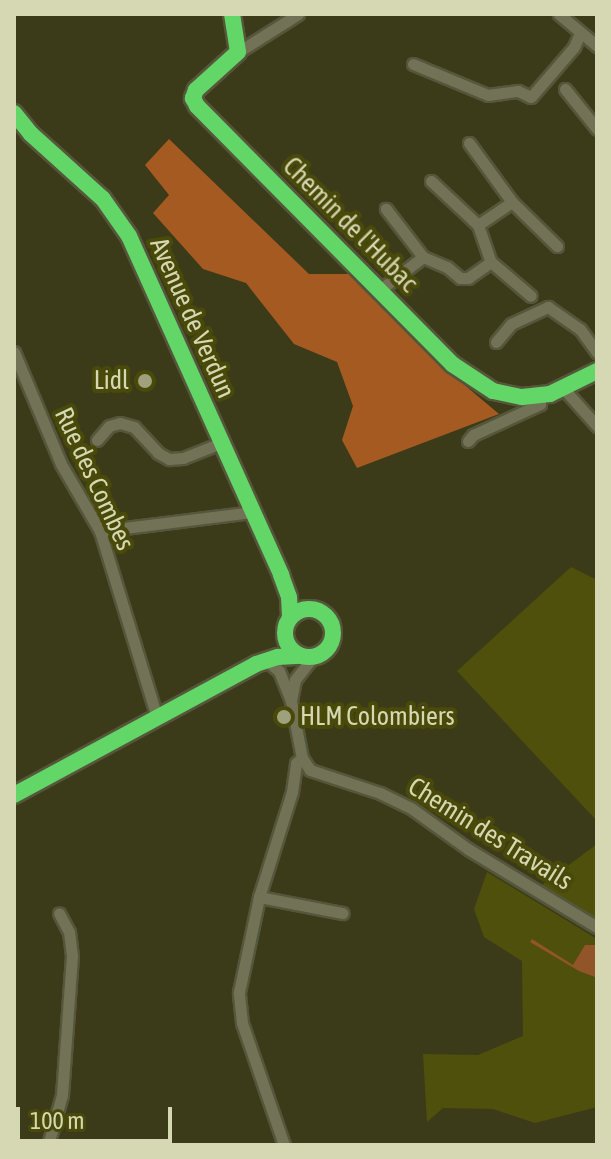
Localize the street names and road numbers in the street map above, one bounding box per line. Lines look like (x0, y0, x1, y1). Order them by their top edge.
street label: Chemin de l'Hubac (276, 151, 424, 299)
street label: Avenue de Verdun (143, 233, 241, 403)
street label: Rue des Combes (47, 403, 141, 555)
street label: Chemin des Travails (402, 771, 578, 897)

